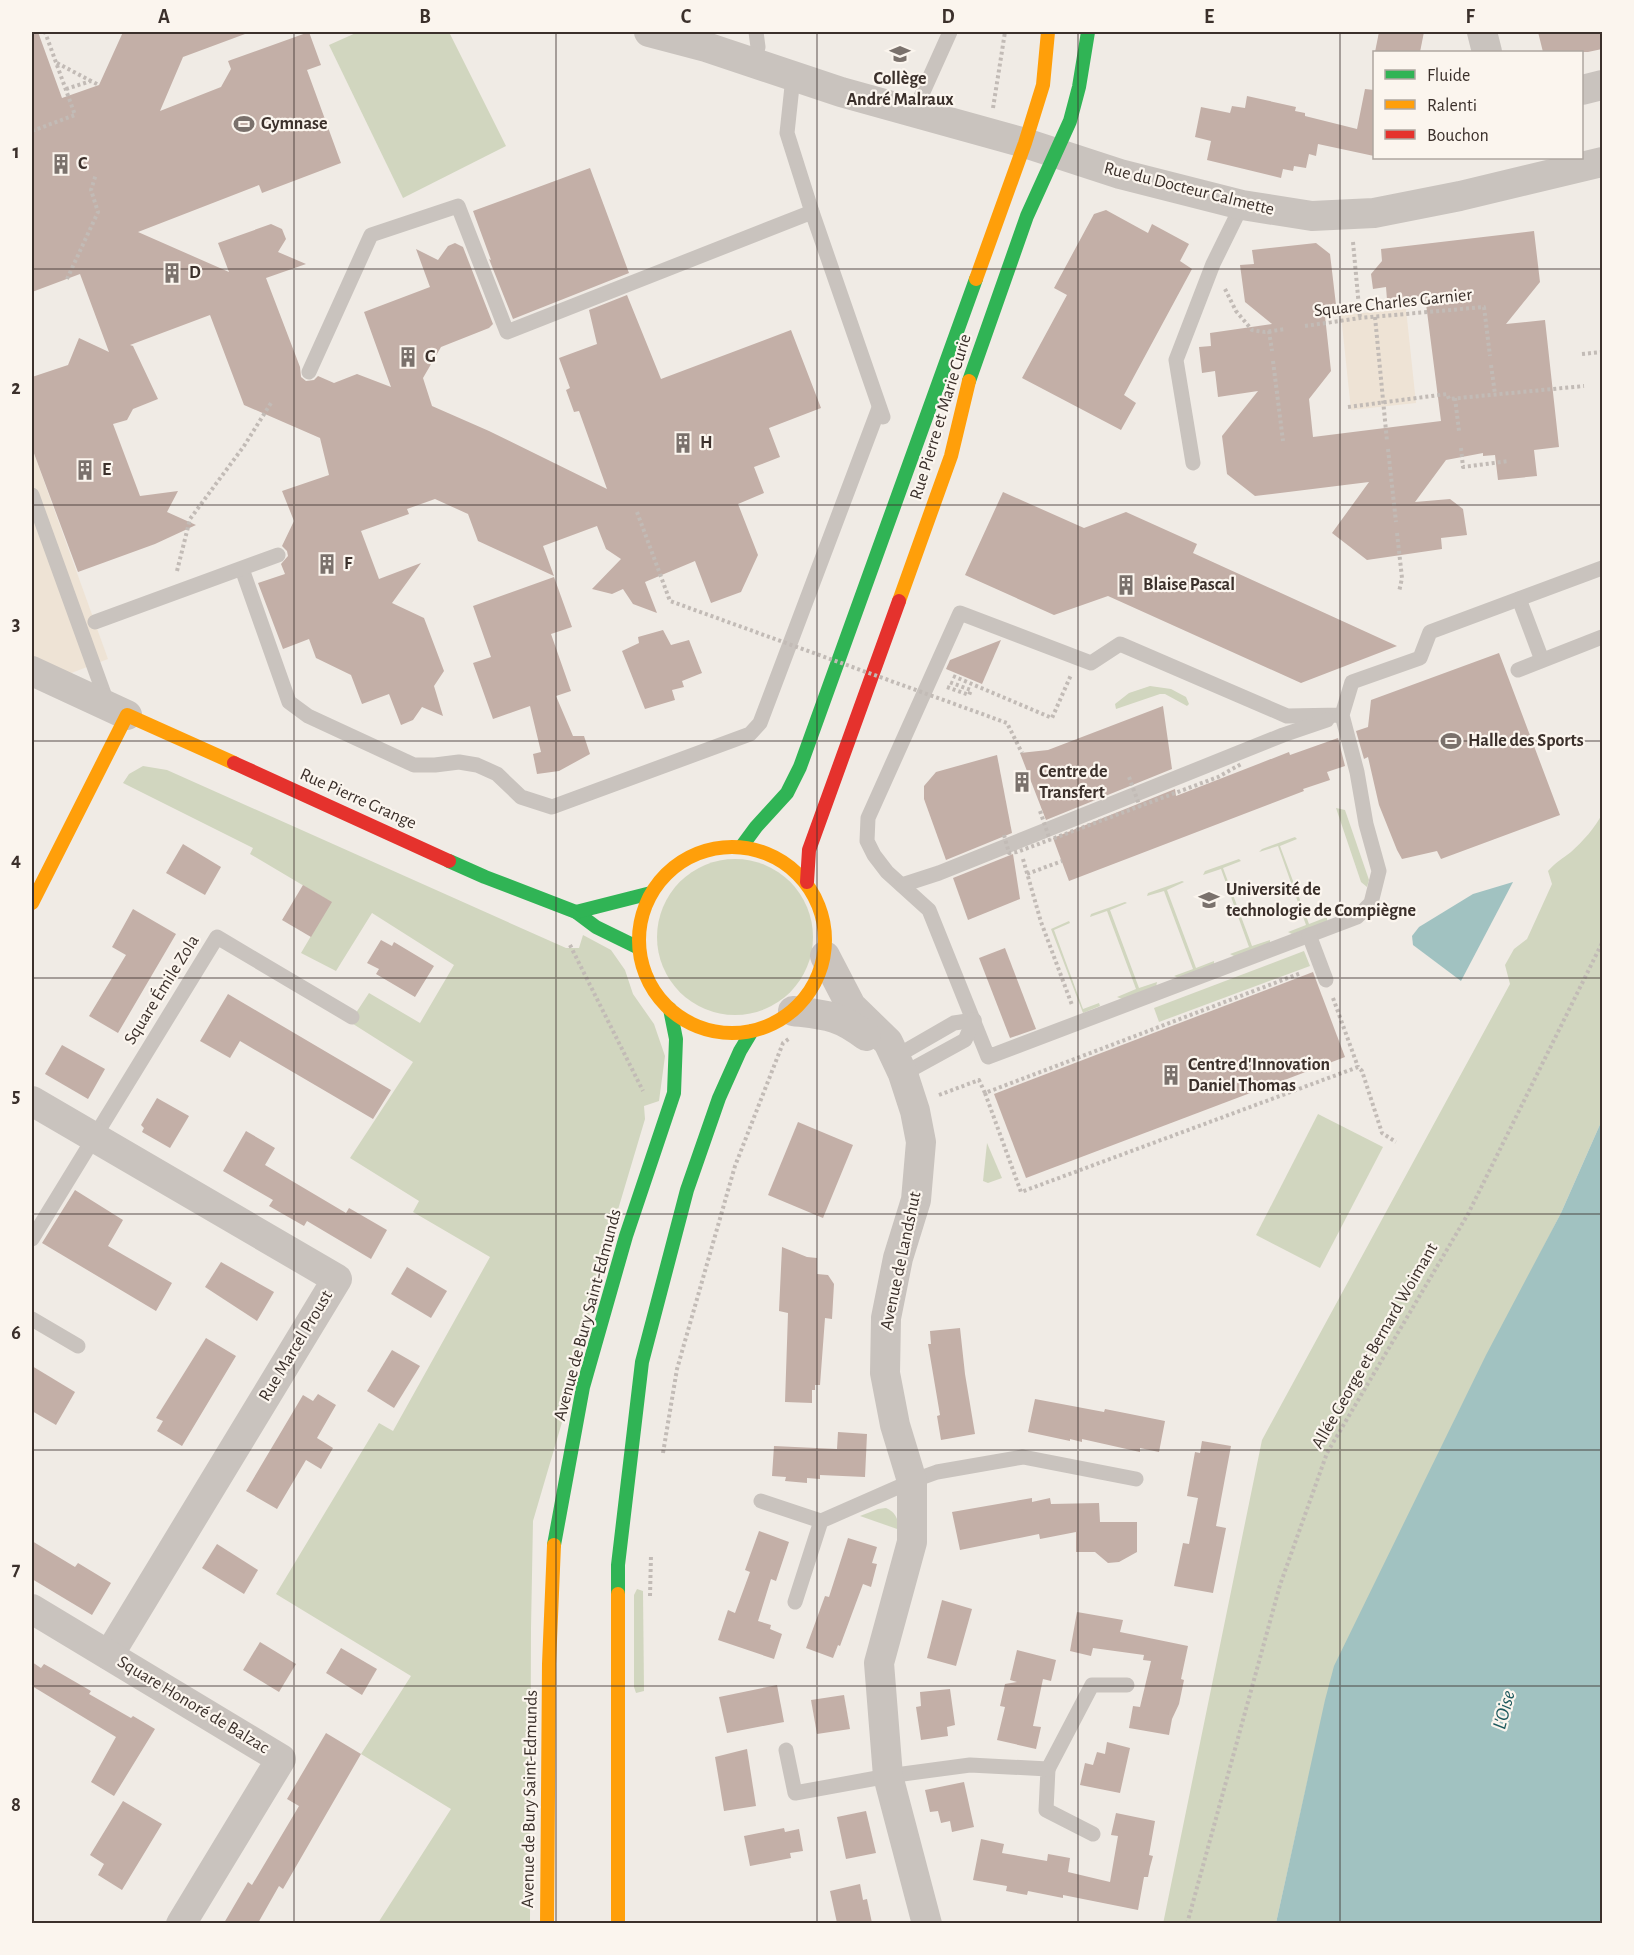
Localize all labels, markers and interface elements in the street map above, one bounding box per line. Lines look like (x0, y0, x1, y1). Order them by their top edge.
text: A (158, 7, 170, 27)
text: B (419, 7, 431, 27)
text: C (681, 7, 692, 27)
text: D (941, 7, 955, 27)
text: E (1204, 7, 1214, 27)
text: F (1465, 7, 1475, 27)
school or university icon: Collège André Malraux (888, 42, 912, 66)
legend (1373, 51, 1583, 159)
text: Fluide (1427, 67, 1470, 85)
place label: Collège André Malraux (846, 70, 954, 109)
text: Ralenti (1427, 97, 1477, 115)
sports icon: Gymnase (232, 112, 256, 136)
place label: Gymnase (261, 115, 327, 133)
text: Bouchon (1427, 127, 1489, 145)
text: 1 (12, 142, 20, 162)
building icon: C (49, 152, 73, 176)
place label: C (78, 155, 88, 173)
street label: Rue du Docteur Calmette (1102, 159, 1276, 219)
building icon: D (160, 261, 184, 285)
place label: D (189, 264, 201, 282)
street label: Square Charles Garnier (1313, 286, 1473, 320)
street label: Rue Pierre et Marie Curie (907, 332, 975, 502)
building icon: G (396, 345, 420, 369)
place label: G (425, 348, 436, 366)
text: 2 (11, 378, 21, 398)
building icon: H (671, 431, 695, 455)
place label: H (700, 434, 713, 452)
building icon: E (73, 458, 97, 482)
place label: E (102, 461, 111, 479)
building icon: F (315, 552, 339, 576)
place label: F (344, 555, 353, 573)
building icon: Blaise Pascal (1114, 573, 1138, 597)
place label: Blaise Pascal (1143, 576, 1235, 594)
text: 3 (12, 614, 20, 634)
sports icon: Halle des Sports (1439, 729, 1463, 753)
place label: Halle des Sports (1468, 732, 1584, 750)
place label: Centre de Transfert (1039, 763, 1108, 802)
street label: Rue Pierre Grange (297, 765, 419, 833)
building icon: Centre de Transfert (1010, 770, 1034, 794)
text: 4 (11, 850, 21, 870)
place label: Université de technologie de Compiègne (1226, 881, 1416, 920)
school or university icon: Université de technologie de Compiègne (1197, 888, 1221, 912)
street label: Square Émile Zola (119, 931, 203, 1048)
place label: Centre d'Innovation Daniel Thomas (1188, 1056, 1330, 1095)
building icon: Centre d'Innovation Daniel Thomas (1159, 1063, 1183, 1087)
text: 5 (12, 1086, 20, 1106)
street label: Avenue de Landshut (878, 1190, 925, 1332)
street label: Avenue de Bury Saint-Edmunds (551, 1207, 625, 1423)
street label: Allée George et Bernard Woimant (1309, 1240, 1441, 1452)
street label: Rue Marcel Proust (256, 1287, 336, 1405)
text: 6 (11, 1323, 21, 1343)
text: 7 (12, 1559, 21, 1579)
street label: Square Honoré de Balzac (114, 1653, 272, 1757)
water label: L'Oise (1489, 1688, 1519, 1732)
street label: Avenue de Bury Saint-Edmunds (519, 1690, 541, 1908)
text: 8 (11, 1795, 21, 1815)

